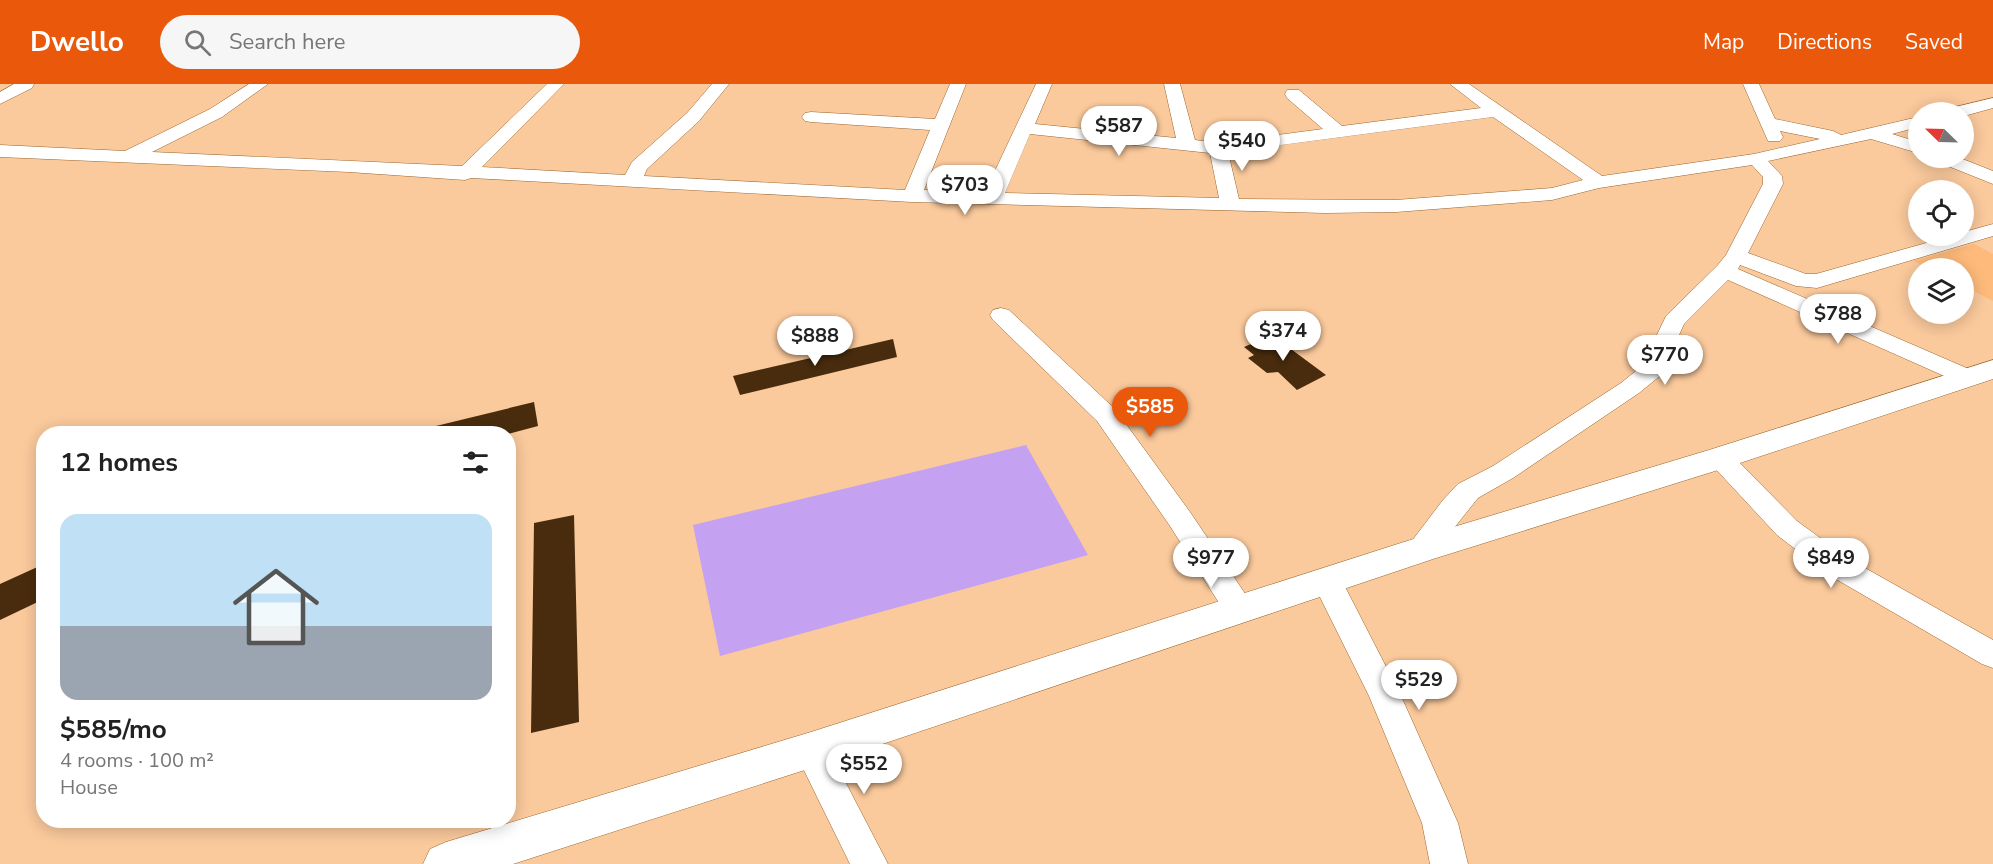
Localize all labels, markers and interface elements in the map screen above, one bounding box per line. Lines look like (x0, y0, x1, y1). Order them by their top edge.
search box (160, 15, 580, 69)
text: Dwello (30, 23, 124, 61)
icon: search (181, 26, 214, 59)
text: Search here (229, 27, 346, 57)
text: Map (1703, 28, 1744, 56)
text: Directions (1777, 28, 1872, 56)
text: Saved (1905, 28, 1963, 56)
north arrow (1908, 102, 1974, 168)
map controls (1908, 102, 1974, 324)
pin: $587 (1083, 106, 1155, 157)
text: $587 (1095, 112, 1143, 139)
pin: $540 (1206, 121, 1278, 172)
text: $540 (1218, 127, 1266, 154)
pin: $703 (929, 165, 1001, 216)
text: $703 (941, 171, 989, 198)
button: locate (1908, 180, 1974, 246)
button: layers (1908, 258, 1974, 324)
pin: $788 (1802, 294, 1874, 345)
text: $788 (1814, 300, 1862, 327)
pin: $374 (1247, 311, 1319, 362)
pin: $888 (779, 316, 851, 367)
text: $374 (1259, 317, 1307, 344)
text: $888 (791, 322, 839, 349)
pin: $770 (1629, 335, 1701, 386)
text: $770 (1641, 341, 1689, 368)
pin: $585 (1114, 387, 1186, 438)
text: $585 (1126, 393, 1174, 420)
text: 12 homes (60, 445, 178, 480)
icon: filters (459, 446, 492, 479)
pin: $977 (1175, 538, 1247, 589)
pin: $849 (1795, 538, 1867, 589)
text: $977 (1187, 544, 1235, 571)
text: $849 (1807, 544, 1855, 571)
icon: home (222, 553, 330, 661)
pin: $529 (1383, 660, 1455, 711)
text: $529 (1395, 666, 1443, 693)
text: $585/mo (60, 712, 167, 747)
pin: $552 (828, 744, 900, 795)
text: 4 rooms · 100 m² (60, 747, 214, 774)
text: $552 (840, 750, 888, 777)
text: House (60, 774, 118, 801)

